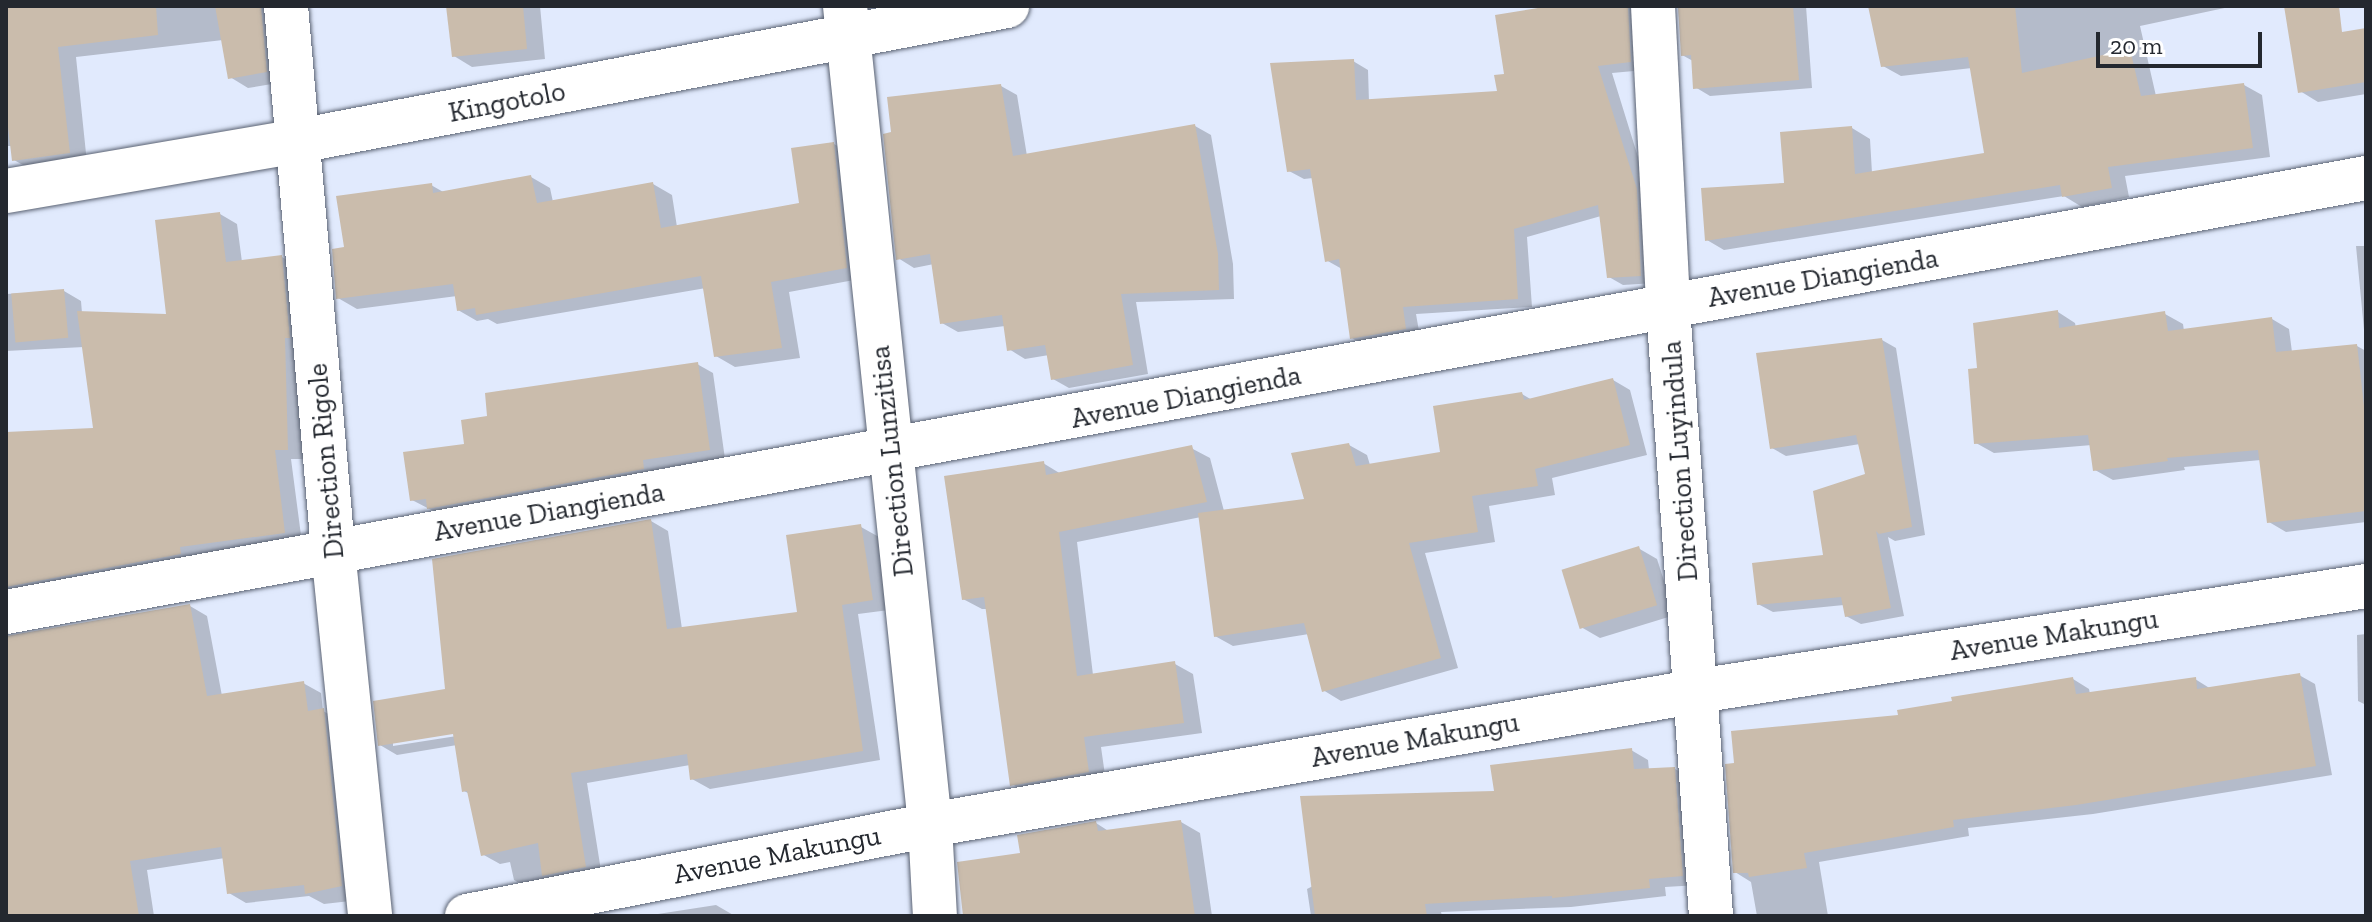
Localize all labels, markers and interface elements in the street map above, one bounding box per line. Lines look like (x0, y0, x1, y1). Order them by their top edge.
scale bar (2100, 16, 2266, 66)
text: 20 m (2110, 31, 2162, 60)
street label: Kingotolo (446, 74, 568, 130)
street label: Avenue Diangienda (1705, 241, 1941, 315)
street label: Direction Luyindula (1655, 340, 1705, 582)
street label: Direction Lunzitisa (863, 344, 921, 578)
street label: Avenue Diangienda (1068, 358, 1304, 436)
street label: Direction Rigole (301, 362, 351, 560)
street label: Avenue Diangienda (431, 475, 667, 549)
street label: Avenue Makungu (1947, 602, 2161, 668)
street label: Avenue Makungu (1308, 705, 1522, 775)
street label: Avenue Makungu (671, 818, 883, 892)

